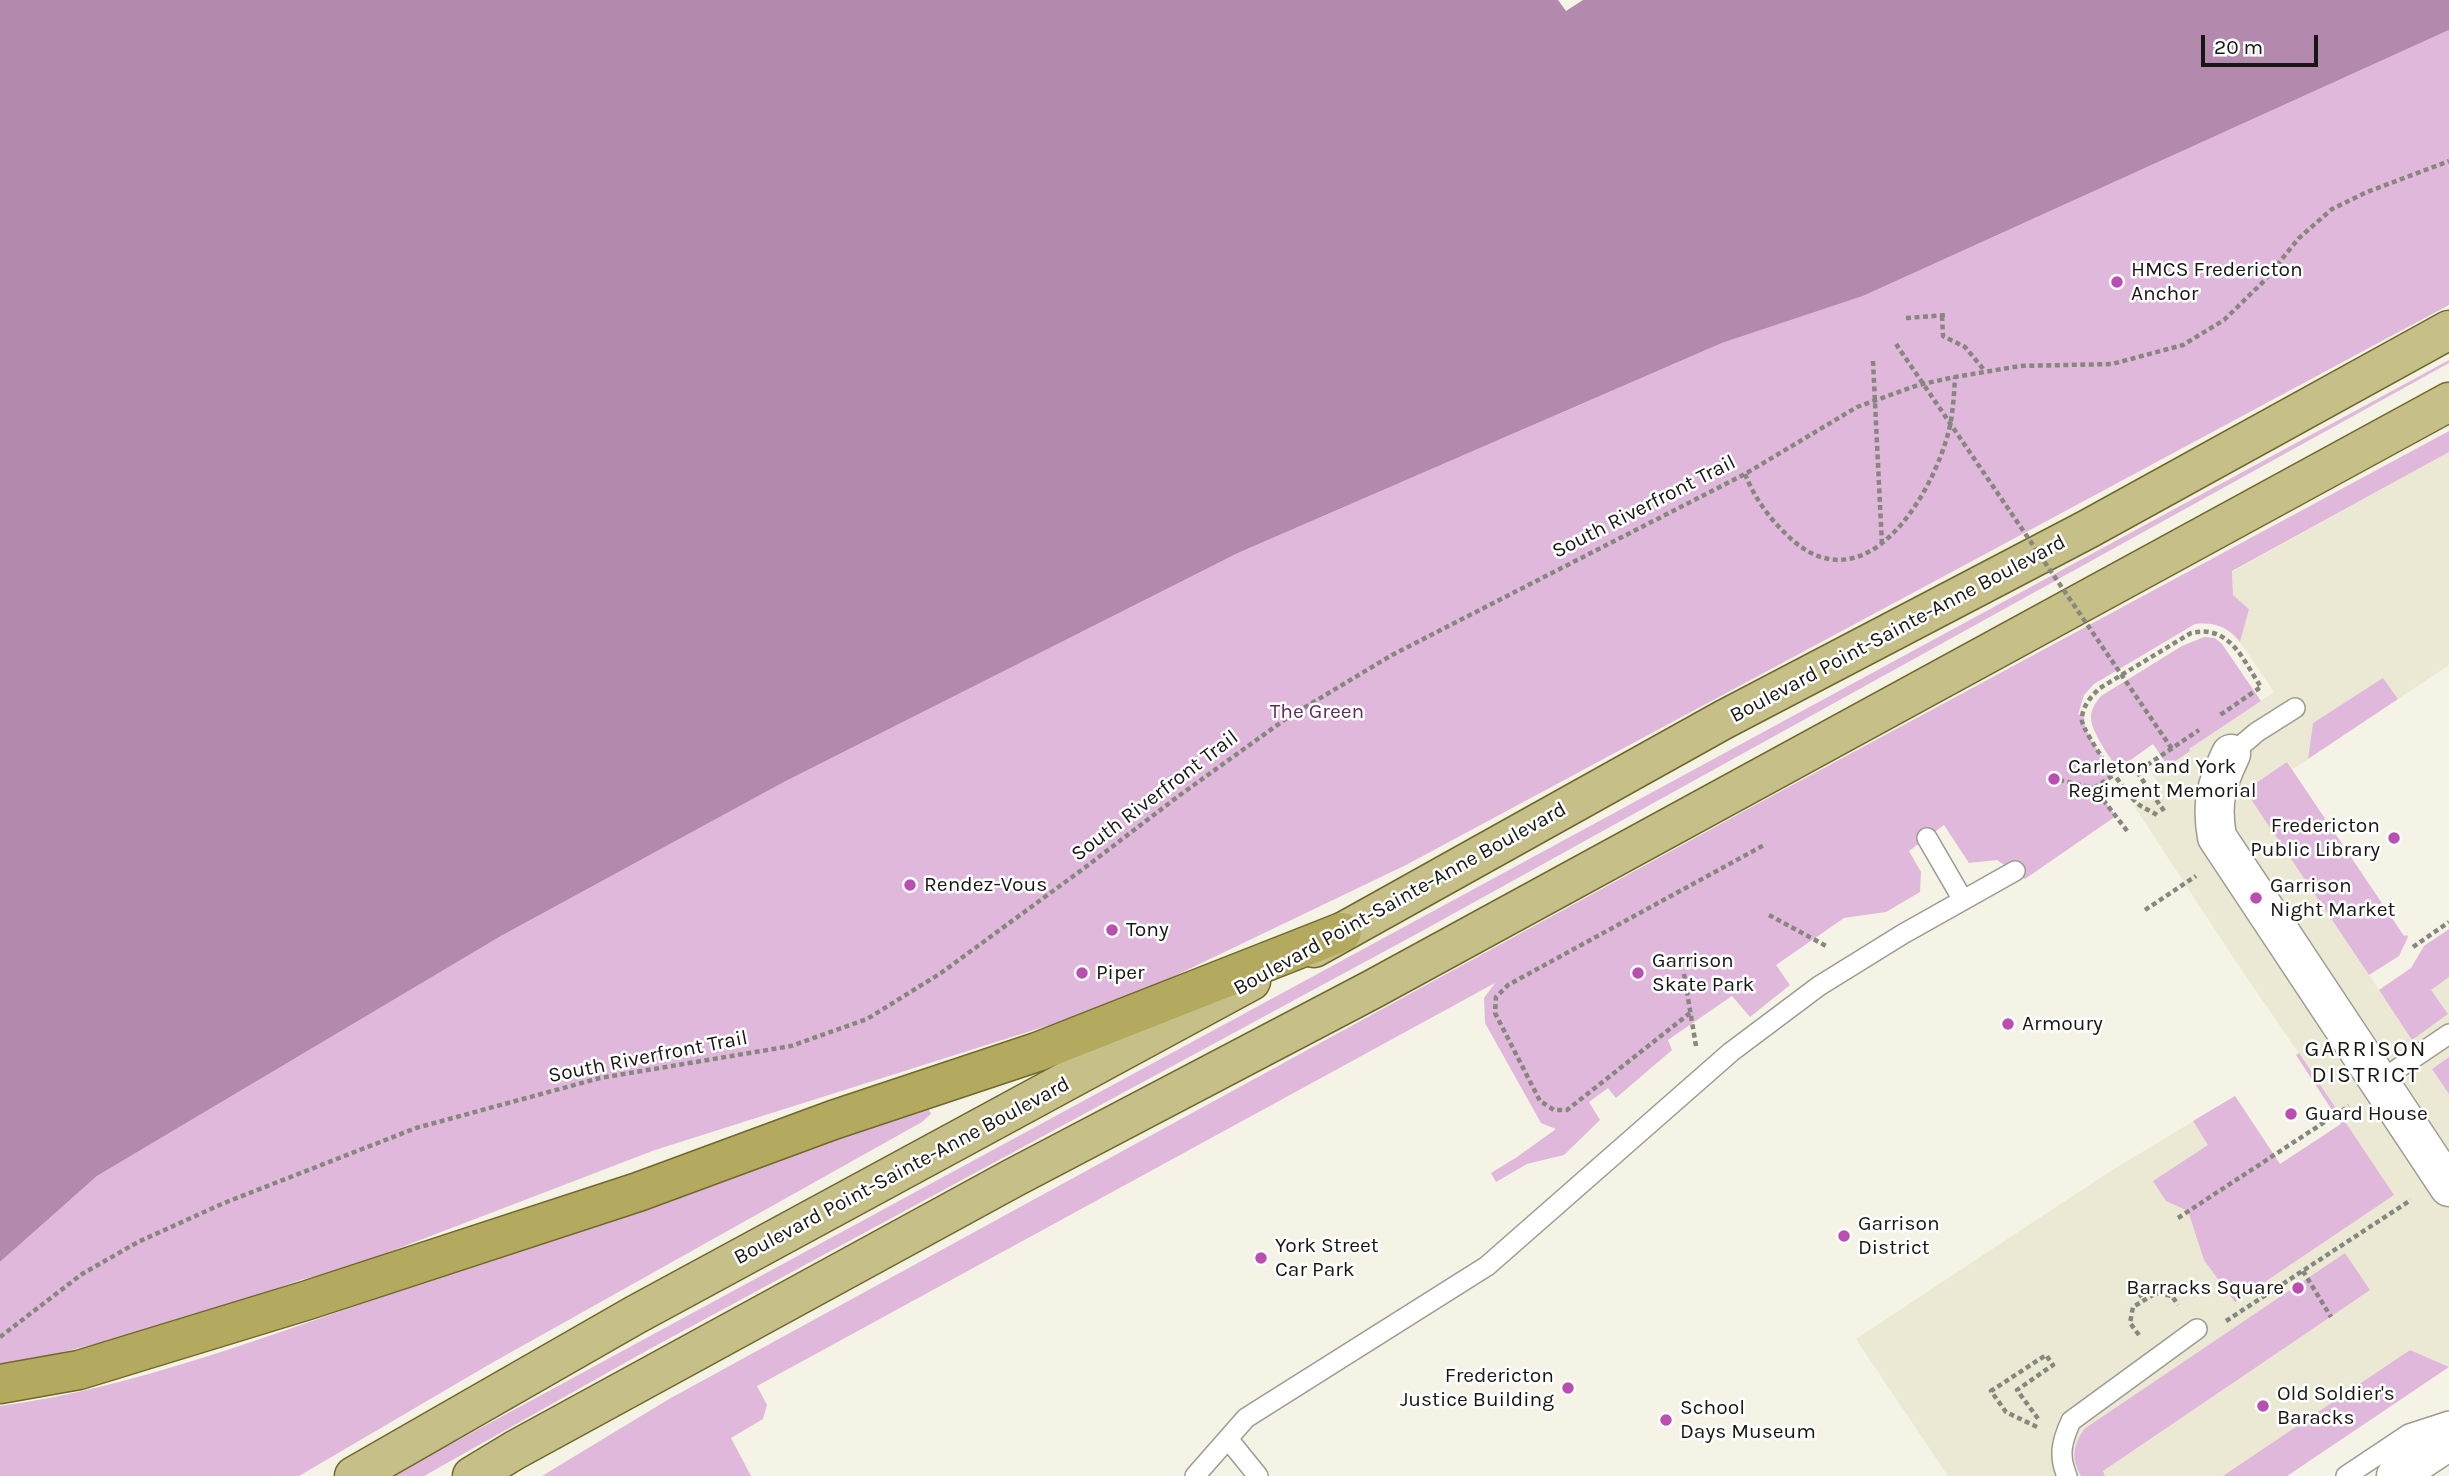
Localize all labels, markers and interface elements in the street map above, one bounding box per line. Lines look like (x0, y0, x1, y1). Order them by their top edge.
scale bar (2204, 21, 2321, 65)
text: 20 m (2214, 35, 2263, 59)
place label: HMCS Fredericton Anchor (2131, 257, 2303, 307)
marker: HMCS Fredericton Anchor (2109, 274, 2125, 290)
street label: South Riverfront Trail (1548, 450, 1740, 564)
street label: Boulevard Point-Sainte-Anne Boulevard (1726, 529, 2070, 729)
park label: The Green (1270, 699, 1364, 725)
street label: South Riverfront Trail (1067, 725, 1243, 867)
place label: Carleton and York Regiment Memorial (2068, 754, 2257, 804)
marker: Carleton and York Regiment Memorial (2046, 771, 2062, 787)
street label: Boulevard Point-Sainte-Anne Boulevard (1229, 797, 1571, 1001)
place label: Fredericton Public Library (2250, 813, 2380, 863)
marker: Fredericton Public Library (2386, 830, 2402, 846)
place label: Rendez-Vous (924, 872, 1047, 898)
place label: Garrison Night Market (2270, 873, 2395, 923)
marker: Rendez-Vous (902, 877, 918, 893)
marker: Garrison Night Market (2248, 890, 2264, 906)
place label: Tony (1126, 917, 1169, 943)
marker: Tony (1104, 922, 1120, 938)
place label: Garrison Skate Park (1652, 948, 1754, 998)
place label: Piper (1096, 960, 1145, 986)
marker: Piper (1074, 965, 1090, 981)
marker: Garrison Skate Park (1630, 965, 1646, 981)
place label: Armoury (2022, 1011, 2103, 1037)
marker: Armoury (2000, 1016, 2016, 1032)
street label: South Riverfront Trail (546, 1025, 750, 1089)
district label: GARRISON DISTRICT (2305, 1035, 2427, 1089)
street label: Boulevard Point-Sainte-Anne Boulevard (730, 1071, 1074, 1271)
place label: Guard House (2305, 1101, 2428, 1127)
marker: Guard House (2283, 1106, 2299, 1122)
place label: Garrison District (1858, 1211, 1940, 1261)
marker: Garrison District (1836, 1228, 1852, 1244)
place label: York Street Car Park (1275, 1233, 1379, 1283)
marker: York Street Car Park (1253, 1250, 1269, 1266)
place label: Barracks Square (2126, 1275, 2284, 1301)
marker: Barracks Square (2290, 1280, 2306, 1296)
place label: Fredericton Justice Building (1400, 1363, 1554, 1413)
marker: Fredericton Justice Building (1560, 1380, 1576, 1396)
place label: Old Soldier's Baracks (2277, 1381, 2395, 1431)
place label: School Days Museum (1680, 1395, 1816, 1445)
marker: Old Soldier's Baracks (2255, 1398, 2271, 1414)
marker: School Days Museum (1658, 1412, 1674, 1428)

